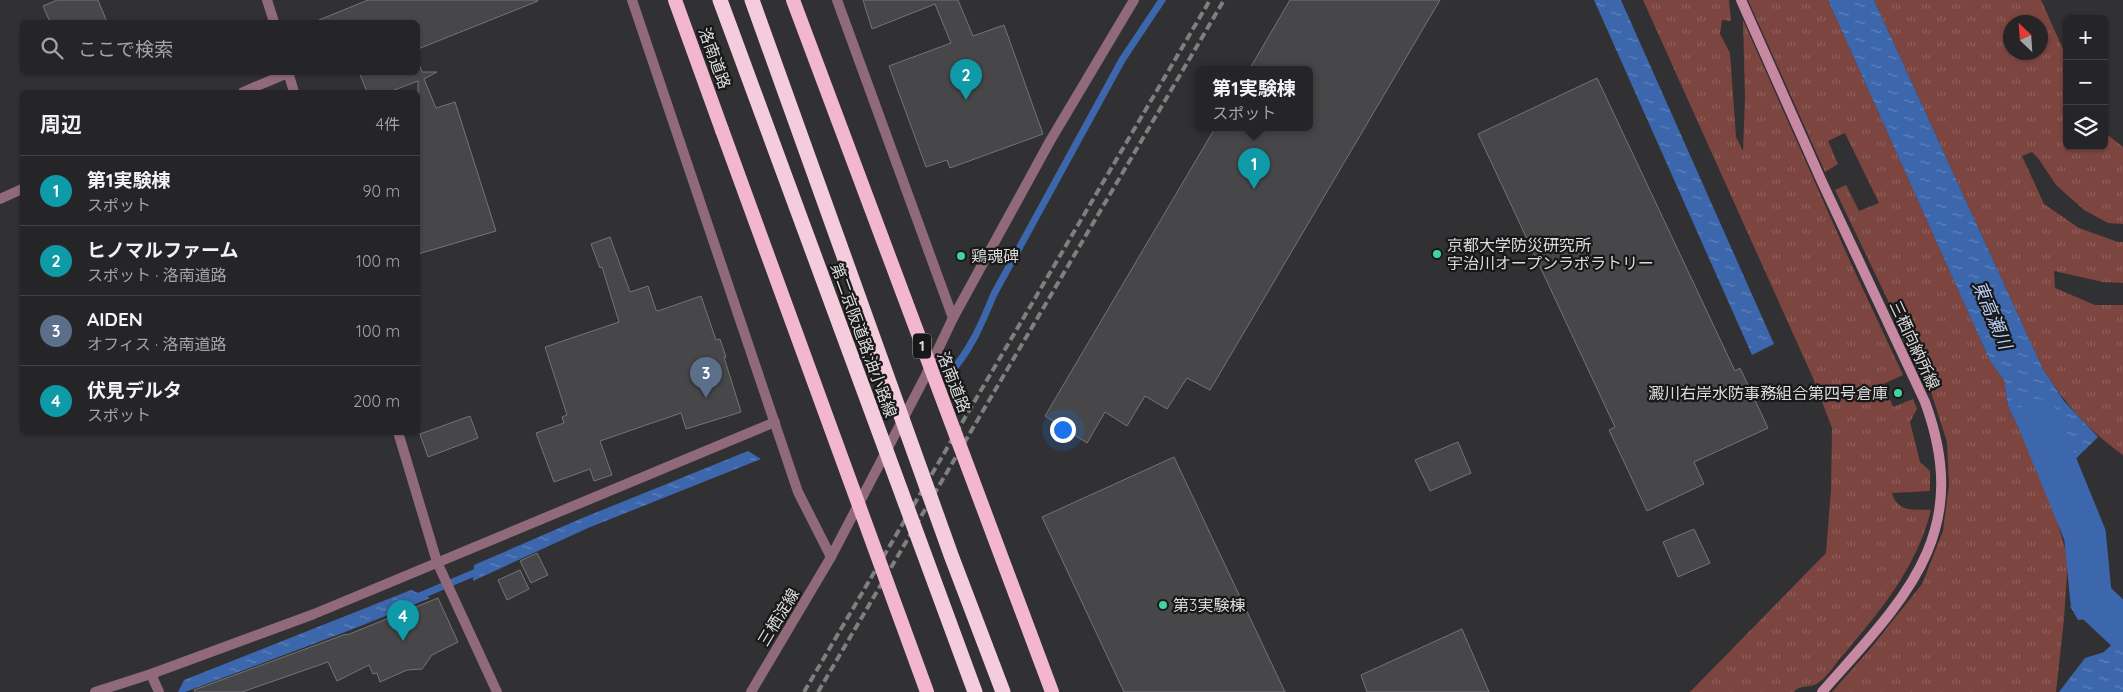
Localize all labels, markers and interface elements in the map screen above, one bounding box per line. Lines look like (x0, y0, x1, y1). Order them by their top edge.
north arrow (2003, 15, 2048, 60)
map controls (2063, 15, 2108, 150)
button: + (2063, 15, 2108, 60)
search box (20, 20, 420, 75)
street label: 洛南道路 (695, 25, 735, 91)
icon: search (38, 34, 66, 62)
text: ここで検索 (78, 37, 173, 61)
pin: 2 (950, 59, 982, 100)
button: − (2063, 60, 2108, 105)
popup (1195, 66, 1313, 131)
text: 第1実験棟 (1212, 76, 1296, 100)
text: スポット (1212, 103, 1276, 123)
button: layers (2063, 105, 2108, 150)
text: 周辺 (40, 111, 82, 137)
text: 4件 (376, 114, 400, 134)
pin: 1 (1238, 148, 1270, 189)
text: 第1実験棟 (87, 168, 170, 192)
text: 1 (53, 181, 59, 201)
text: 90 m (363, 181, 400, 201)
text: スポット (87, 195, 151, 215)
place label: 京都大学防災研究所 宇治川オープンラボラトリー (1447, 235, 1654, 273)
text: ヒノマルファーム (87, 238, 238, 262)
place label: 鶏魂碑 (971, 246, 1019, 266)
marker: 京都大学防災研究所 宇治川オープンラボラトリー (1431, 248, 1443, 260)
marker: 鶏魂碑 (955, 250, 967, 262)
text: 2 (51, 251, 61, 271)
text: 100 m (356, 251, 400, 271)
street label: 第二京阪道路;油小路線 (827, 260, 901, 420)
text: スポット · 洛南道路 (87, 265, 227, 285)
water label: 東高瀬川 (1968, 277, 2018, 354)
street label: 三栖向納所線 (1886, 297, 1944, 393)
text: AIDEN (87, 307, 143, 331)
text: 3 (52, 321, 60, 341)
text: 100 m (356, 321, 400, 341)
text: オフィス · 洛南道路 (87, 334, 227, 354)
road number: 1 (913, 334, 931, 358)
street label: 洛南道路 (933, 349, 975, 415)
pin: 3 (690, 357, 722, 398)
text: 伏見デルタ (87, 378, 182, 402)
place label: 澱川右岸水防事務組合第四号倉庫 (1648, 383, 1888, 403)
marker: 澱川右岸水防事務組合第四号倉庫 (1892, 387, 1904, 399)
text: 4 (51, 391, 61, 411)
text: 200 m (353, 391, 400, 411)
text: スポット (87, 405, 151, 425)
your location (1050, 417, 1076, 443)
street label: 三栖淀線 (753, 584, 803, 650)
place label: 第3実験棟 (1173, 595, 1245, 615)
marker: 第3実験棟 (1157, 599, 1169, 611)
pin: 4 (387, 600, 419, 641)

